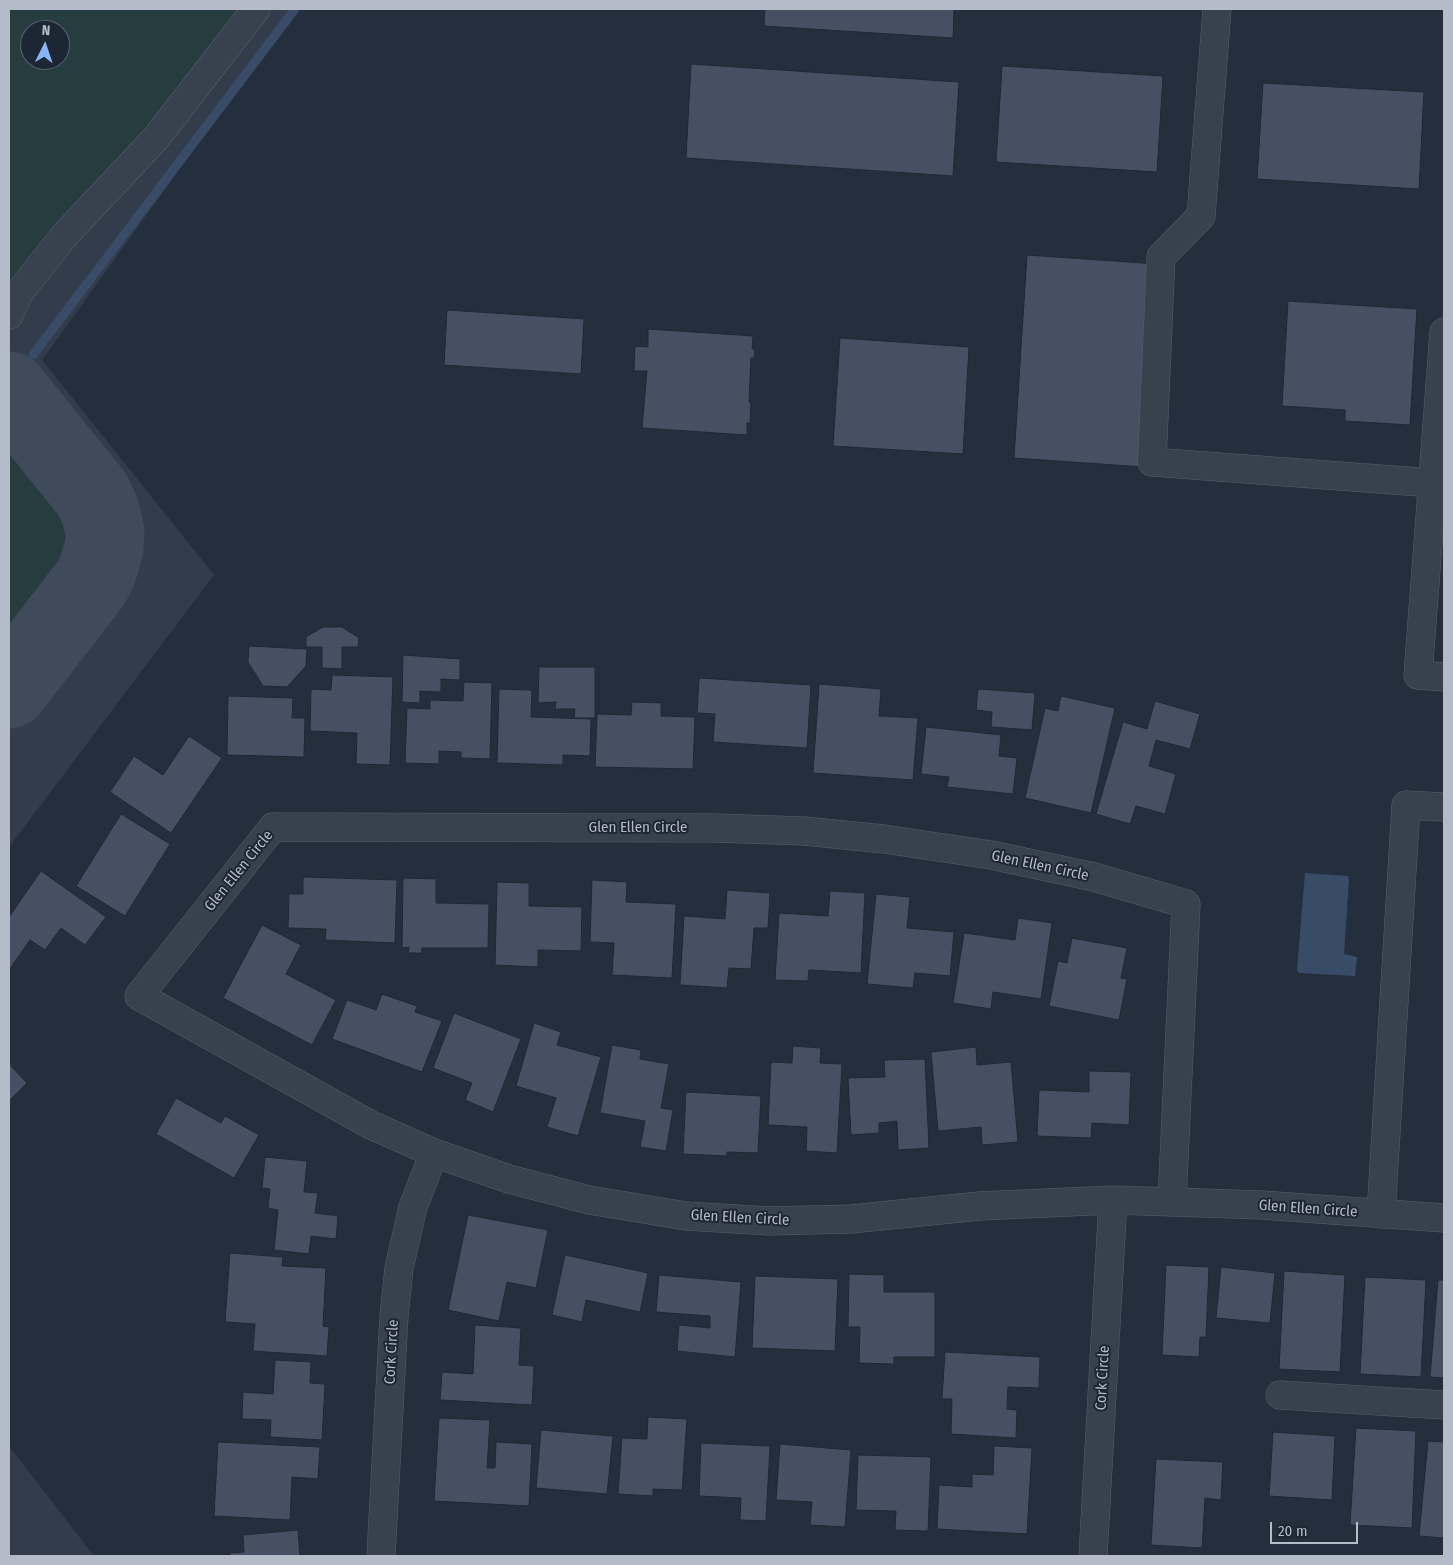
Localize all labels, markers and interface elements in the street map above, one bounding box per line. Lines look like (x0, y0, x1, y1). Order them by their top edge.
north arrow (20, 20, 70, 70)
text: N (41, 22, 51, 39)
street label: Glen Ellen Circle (589, 819, 687, 837)
street label: Glen Ellen Circle (201, 827, 277, 915)
street label: Glen Ellen Circle (990, 847, 1090, 885)
street label: Glen Ellen Circle (1258, 1197, 1358, 1221)
street label: Glen Ellen Circle (690, 1206, 790, 1230)
street label: Cork Circle (381, 1319, 403, 1385)
street label: Cork Circle (1092, 1345, 1114, 1411)
scale bar (1273, 1512, 1360, 1544)
text: 20 m (1278, 1522, 1308, 1540)

